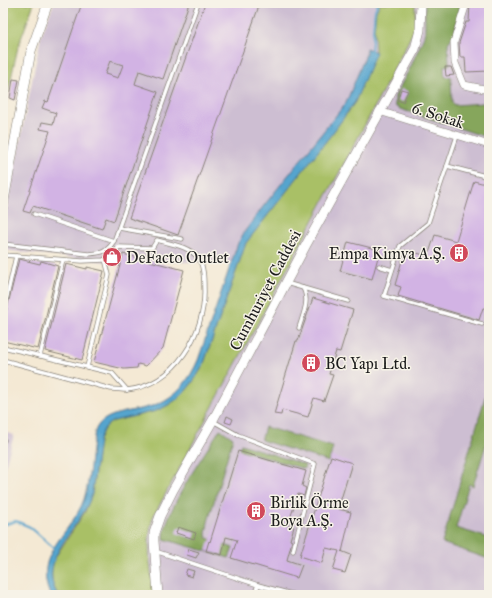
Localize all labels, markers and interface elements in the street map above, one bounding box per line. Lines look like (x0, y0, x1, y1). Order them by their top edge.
street label: 6. Sokak (409, 98, 467, 133)
street label: Cumhuriyet Caddesi (225, 226, 305, 354)
building icon: Empa Kimya A.Ş. (448, 242, 470, 264)
place label: Empa Kimya A.Ş. (329, 244, 445, 263)
shop icon: DeFacto Outlet (101, 246, 123, 268)
place label: DeFacto Outlet (126, 248, 229, 267)
building icon: BC Yapı Ltd. (300, 352, 322, 374)
place label: BC Yapı Ltd. (325, 354, 411, 373)
place label: Birlik Örme Boya A.Ş. (270, 492, 349, 530)
building icon: Birlik Örme Boya A.Ş. (245, 500, 267, 522)

